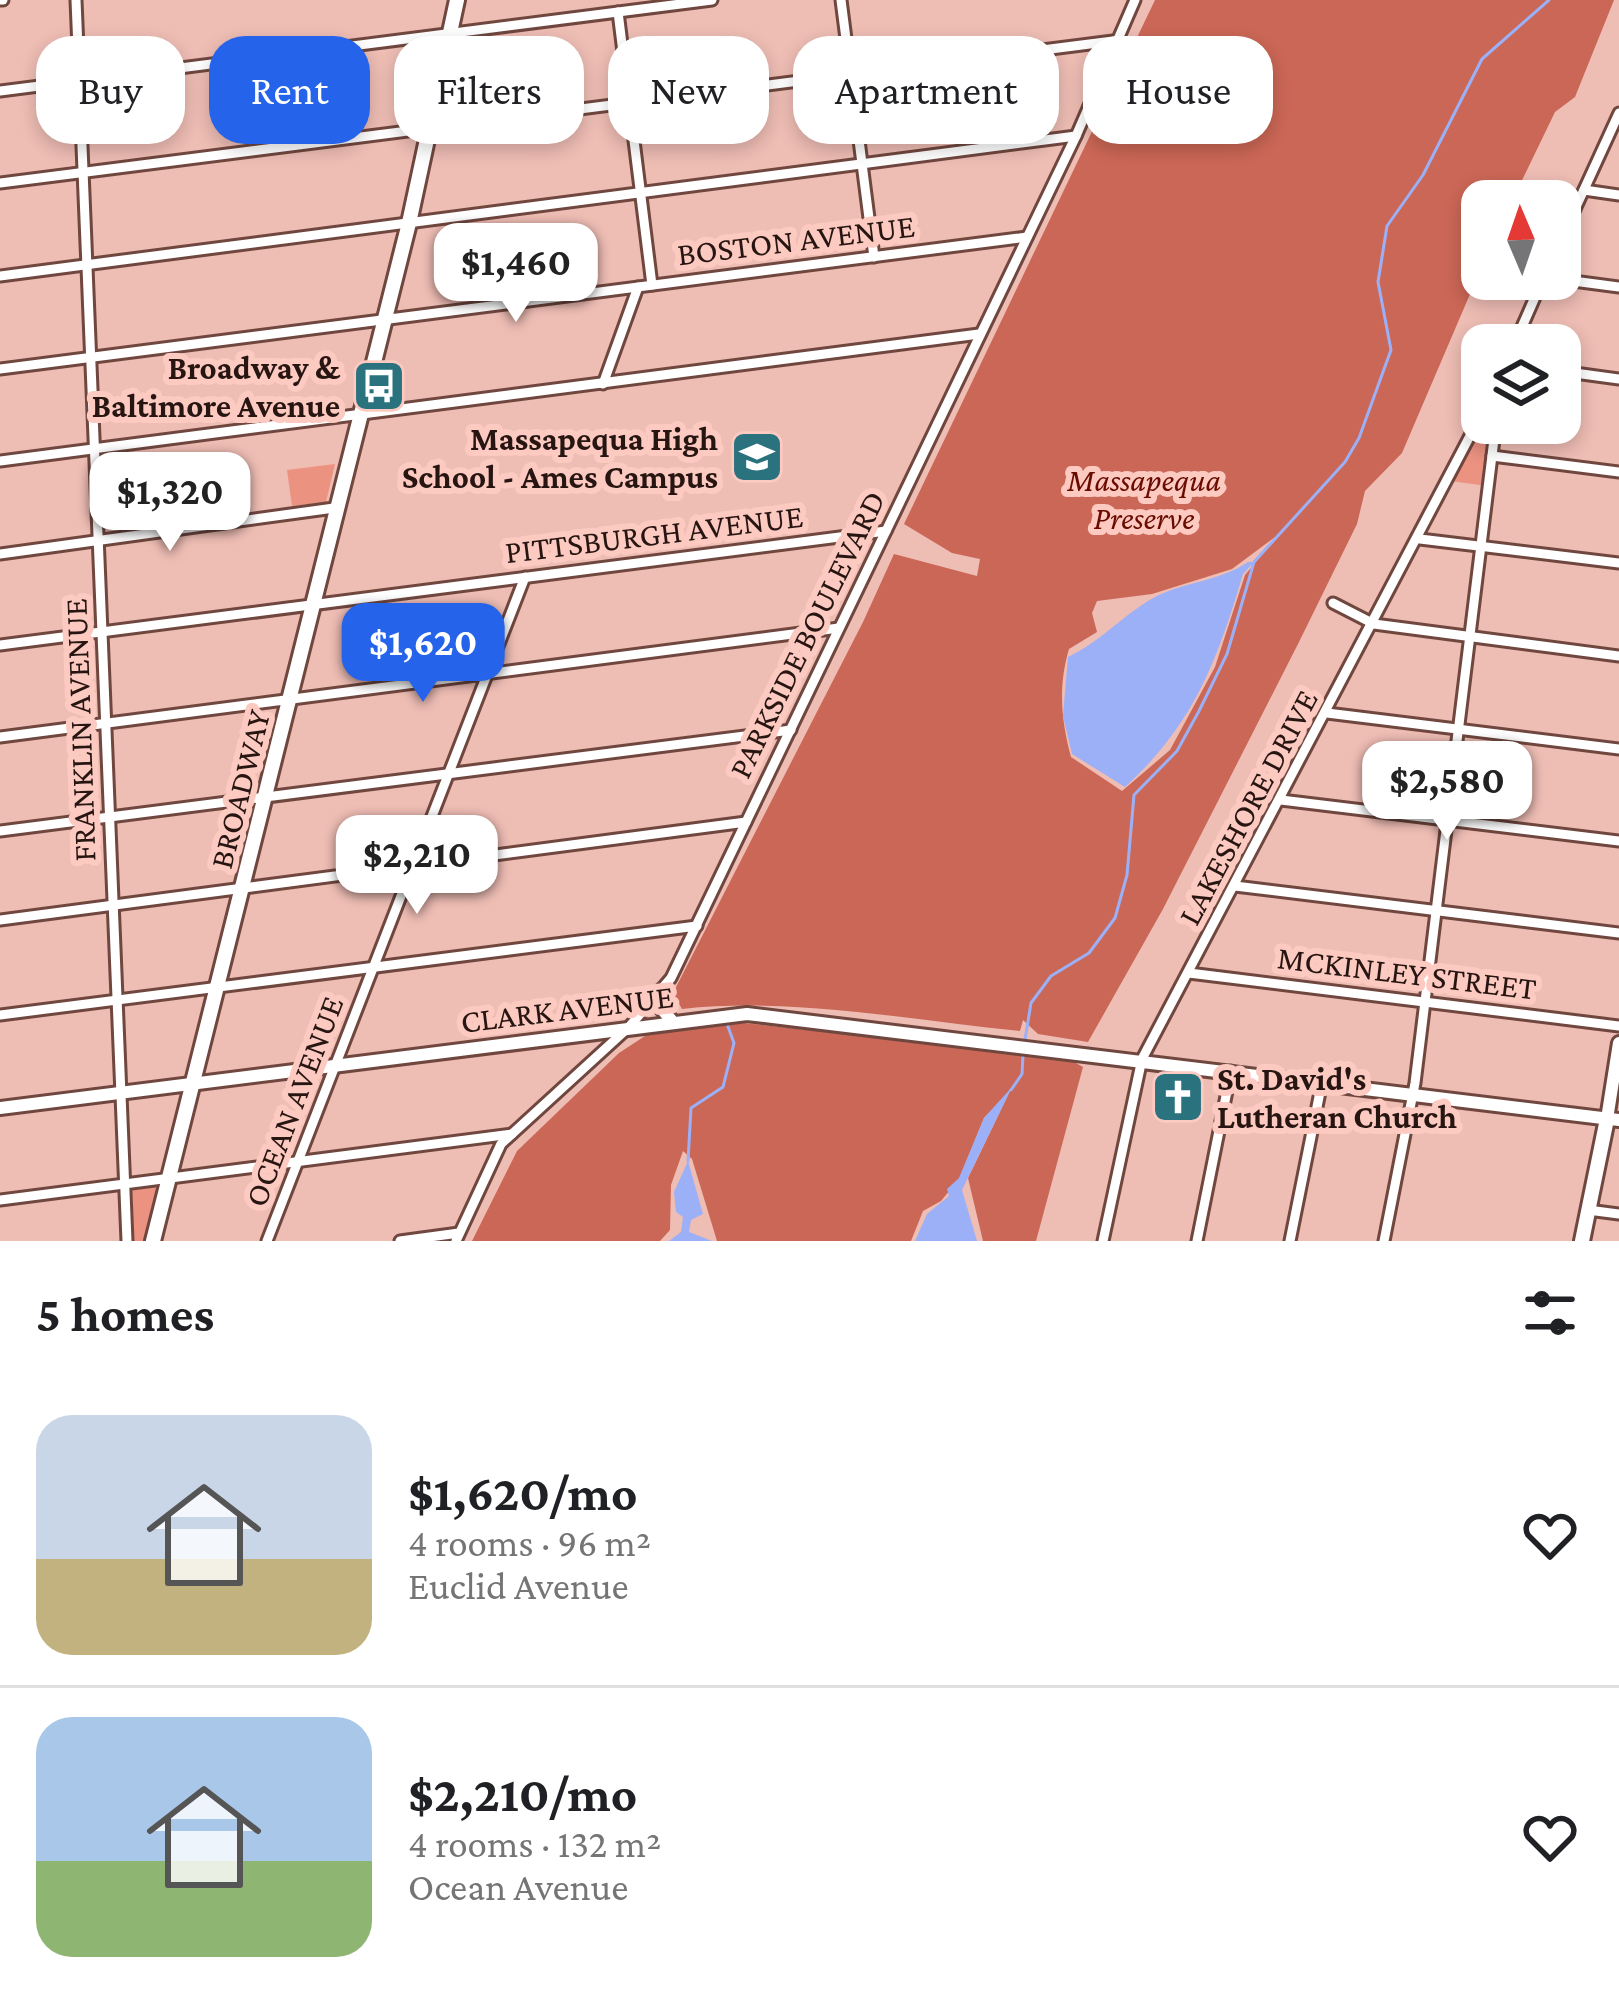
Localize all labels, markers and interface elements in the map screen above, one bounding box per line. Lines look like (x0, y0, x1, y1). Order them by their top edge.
chip: Buy (36, 36, 185, 144)
chip: Rent (209, 36, 370, 144)
chip: Filters (394, 36, 584, 144)
chip: New (608, 36, 769, 144)
chip: Apartment (793, 36, 1059, 144)
chip: House (1083, 36, 1273, 144)
north arrow (1461, 180, 1581, 300)
map controls (1461, 180, 1581, 444)
street label: BOSTON AVENUE (675, 207, 917, 272)
pin: $1,460 (418, 223, 614, 325)
text: $1,460 (461, 240, 571, 283)
button: layers (1461, 324, 1581, 444)
place label: Broadway & Baltimore Avenue (92, 349, 341, 424)
bus stop icon: Broadway & Baltimore Avenue (351, 358, 407, 414)
place label: Massapequa High School - Ames Campus (402, 420, 718, 495)
school or university icon: Massapequa High School - Ames Campus (729, 429, 785, 485)
pin: $1,320 (72, 452, 268, 554)
park label: Massapequa Preserve (1066, 461, 1221, 536)
text: $1,320 (116, 469, 224, 512)
street label: PARKSIDE BOULEVARD (721, 485, 892, 784)
street label: PITTSBURGH AVENUE (503, 497, 805, 570)
street label: FRANKLIN AVENUE (56, 598, 103, 862)
pin: $1,620 (325, 603, 521, 705)
text: $1,620 (369, 620, 477, 663)
street label: LAKESHORE DRIVE (1170, 683, 1325, 931)
street label: BROADWAY (202, 705, 277, 872)
pin: $2,580 (1349, 741, 1545, 843)
text: $2,580 (1389, 758, 1505, 801)
pin: $2,210 (319, 815, 515, 917)
text: $2,210 (363, 832, 471, 875)
street label: MCKINLEY STREET (1275, 938, 1538, 1007)
street label: CLARK AVENUE (459, 977, 676, 1040)
street label: OCEAN AVENUE (236, 991, 351, 1211)
place label: St. David's Lutheran Church (1217, 1060, 1457, 1135)
church icon: St. David's Lutheran Church (1150, 1069, 1206, 1125)
icon: filters (1517, 1280, 1583, 1346)
text: 5 homes (36, 1285, 214, 1342)
icon: home (132, 1463, 276, 1607)
text: $1,620/mo (408, 1464, 638, 1521)
icon: heart (1517, 1502, 1583, 1568)
text: 4 rooms · 96 m² (408, 1521, 651, 1564)
text: Euclid Avenue (408, 1564, 629, 1607)
icon: home (132, 1765, 276, 1909)
text: $2,210/mo (408, 1765, 637, 1822)
icon: heart (1517, 1804, 1583, 1870)
text: 4 rooms · 132 m² (408, 1822, 661, 1865)
text: Ocean Avenue (408, 1865, 628, 1908)

